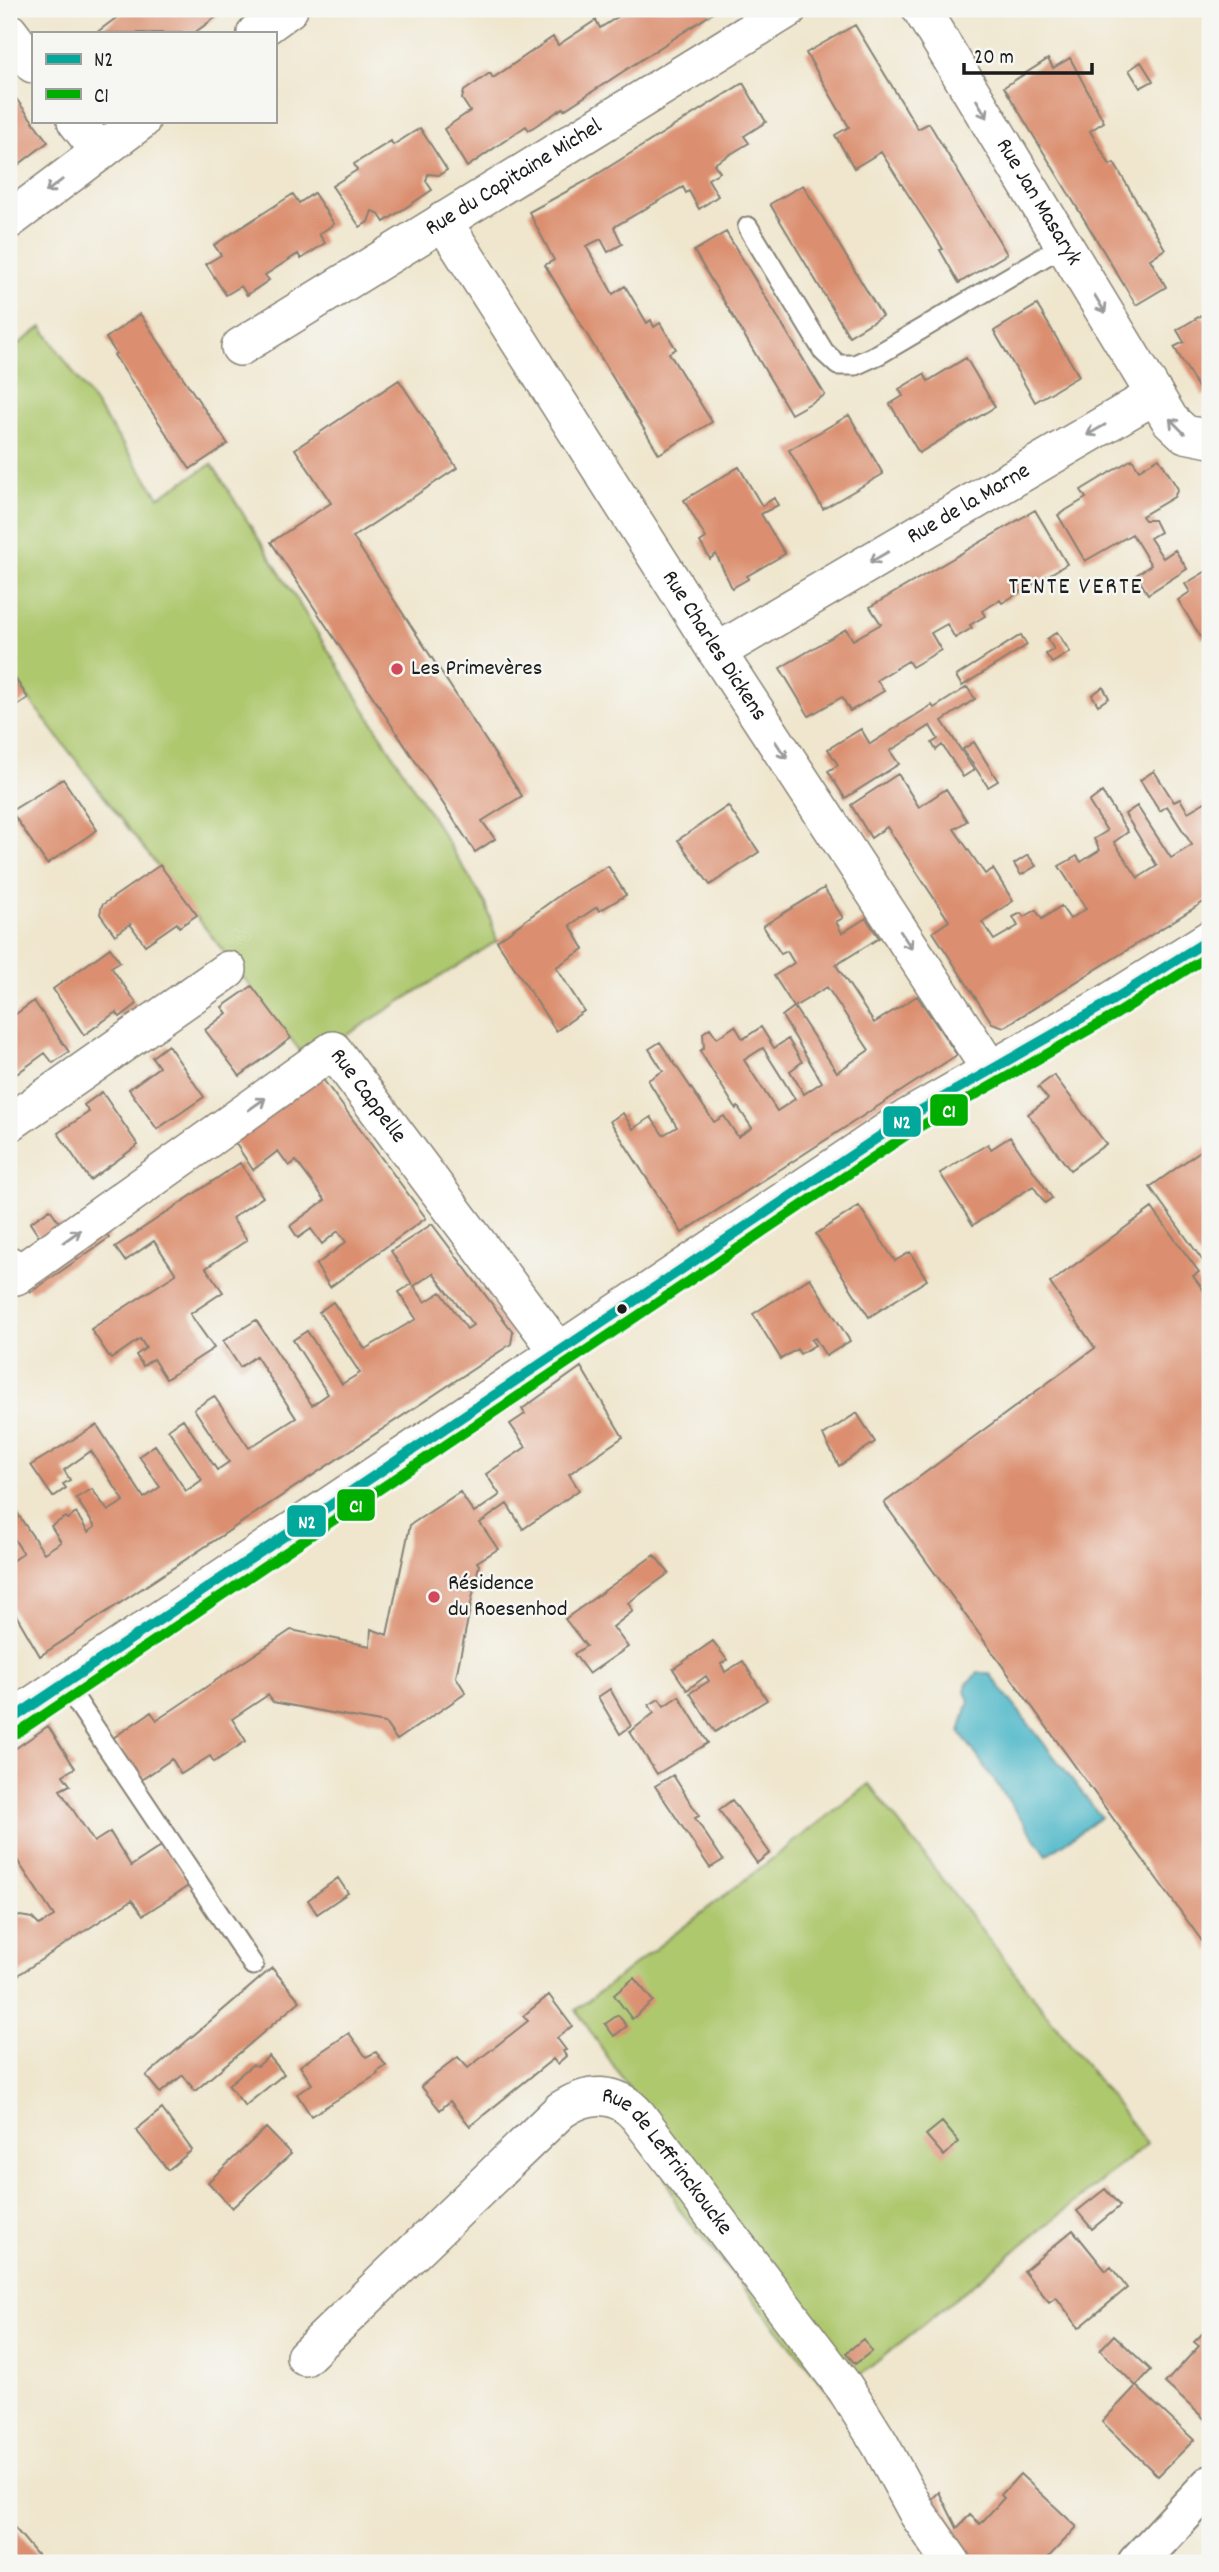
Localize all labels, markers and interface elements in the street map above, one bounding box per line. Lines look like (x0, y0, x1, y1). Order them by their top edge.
legend (32, 32, 276, 122)
scale bar (964, 32, 1091, 76)
text: 20 m (974, 44, 1014, 74)
text: N2 (94, 47, 114, 77)
text: C1 (94, 83, 109, 113)
one-way arrow (974, 99, 989, 118)
street label: Rue du Capitaine Michel (419, 111, 609, 245)
street label: Rue Jan Masaryk (987, 132, 1089, 272)
one-way arrow (45, 179, 64, 194)
one-way arrow (1093, 293, 1107, 313)
one-way arrow (1168, 417, 1185, 434)
one-way arrow (1087, 423, 1107, 437)
street label: Rue de la Marne (901, 455, 1037, 553)
one-way arrow (869, 550, 889, 564)
street label: Rue Charles Dickens (653, 564, 775, 728)
district label: TENTE VERTE (1009, 571, 1143, 605)
place label: Les Primevères (411, 653, 542, 686)
marker: Les Primevères (389, 661, 405, 677)
one-way arrow (774, 740, 789, 759)
one-way arrow (899, 930, 913, 950)
street label: Rue Cappelle (321, 1042, 414, 1151)
line badge: C1 (929, 1093, 969, 1127)
one-way arrow (247, 1097, 266, 1111)
text: C1 (942, 1100, 956, 1127)
line badge: N2 (882, 1105, 922, 1138)
text: N2 (893, 1111, 911, 1138)
one-way arrow (62, 1229, 81, 1243)
unlabelled marker (615, 1302, 629, 1316)
line badge: C1 (336, 1488, 376, 1522)
text: C1 (349, 1495, 363, 1522)
line badge: N2 (286, 1504, 327, 1538)
text: N2 (298, 1511, 316, 1538)
place label: Résidence du Roesenhod (448, 1568, 568, 1627)
marker: Résidence du Roesenhod (426, 1589, 442, 1605)
street label: Rue de Leffrinckoucke (599, 2080, 740, 2243)

